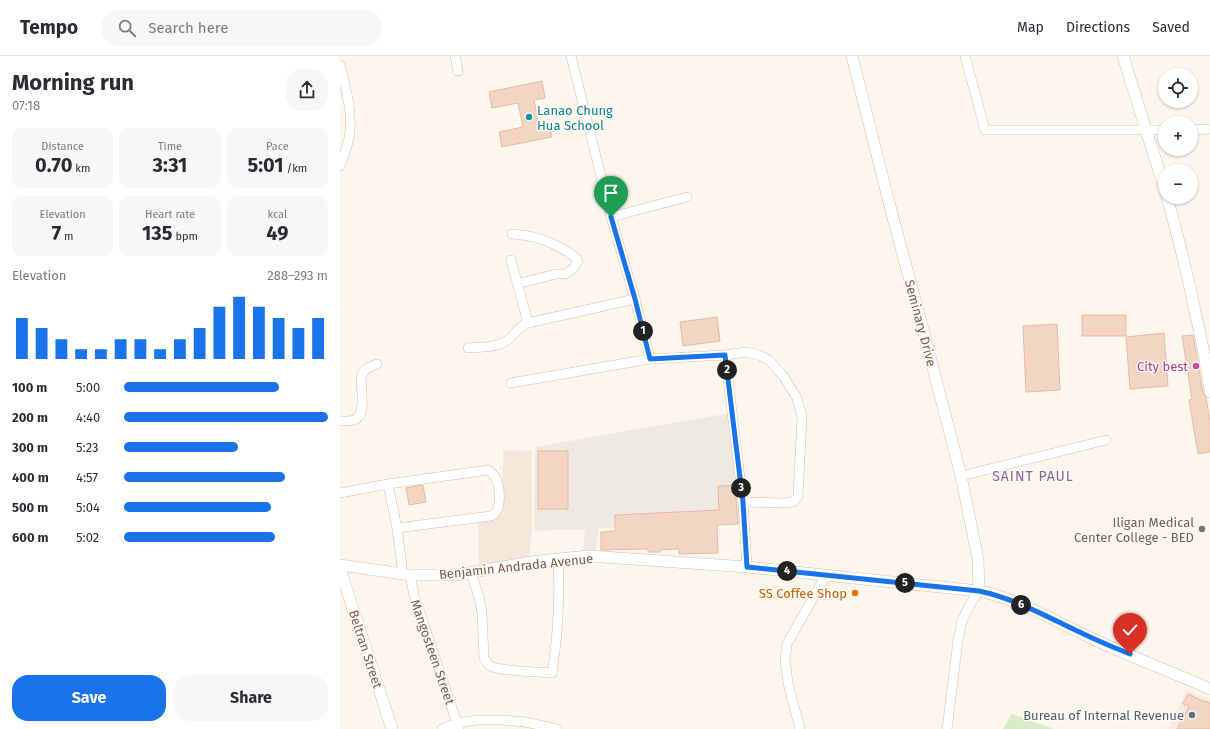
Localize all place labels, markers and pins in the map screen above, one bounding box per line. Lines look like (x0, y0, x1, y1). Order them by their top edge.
place label: Lanao Chung Hua School (537, 103, 613, 133)
marker: Lanao Chung Hua School (524, 112, 534, 122)
pin (594, 176, 628, 217)
pin: 1 (633, 321, 653, 341)
place label: City best (1137, 359, 1188, 374)
pin: 2 (717, 360, 737, 380)
marker: City best (1191, 361, 1201, 371)
pin: 3 (731, 478, 751, 498)
place label: Iligan Medical Center College - BED (1074, 515, 1194, 545)
marker: Iligan Medical Center College - BED (1197, 524, 1207, 534)
pin: 4 (777, 561, 797, 581)
pin: 5 (895, 573, 915, 593)
place label: SS Coffee Shop (759, 586, 847, 601)
marker: SS Coffee Shop (850, 588, 860, 598)
pin: 6 (1011, 595, 1031, 615)
pin (1113, 613, 1147, 654)
place label: Bureau of Internal Revenue (1023, 708, 1184, 723)
marker: Bureau of Internal Revenue (1187, 710, 1197, 720)

